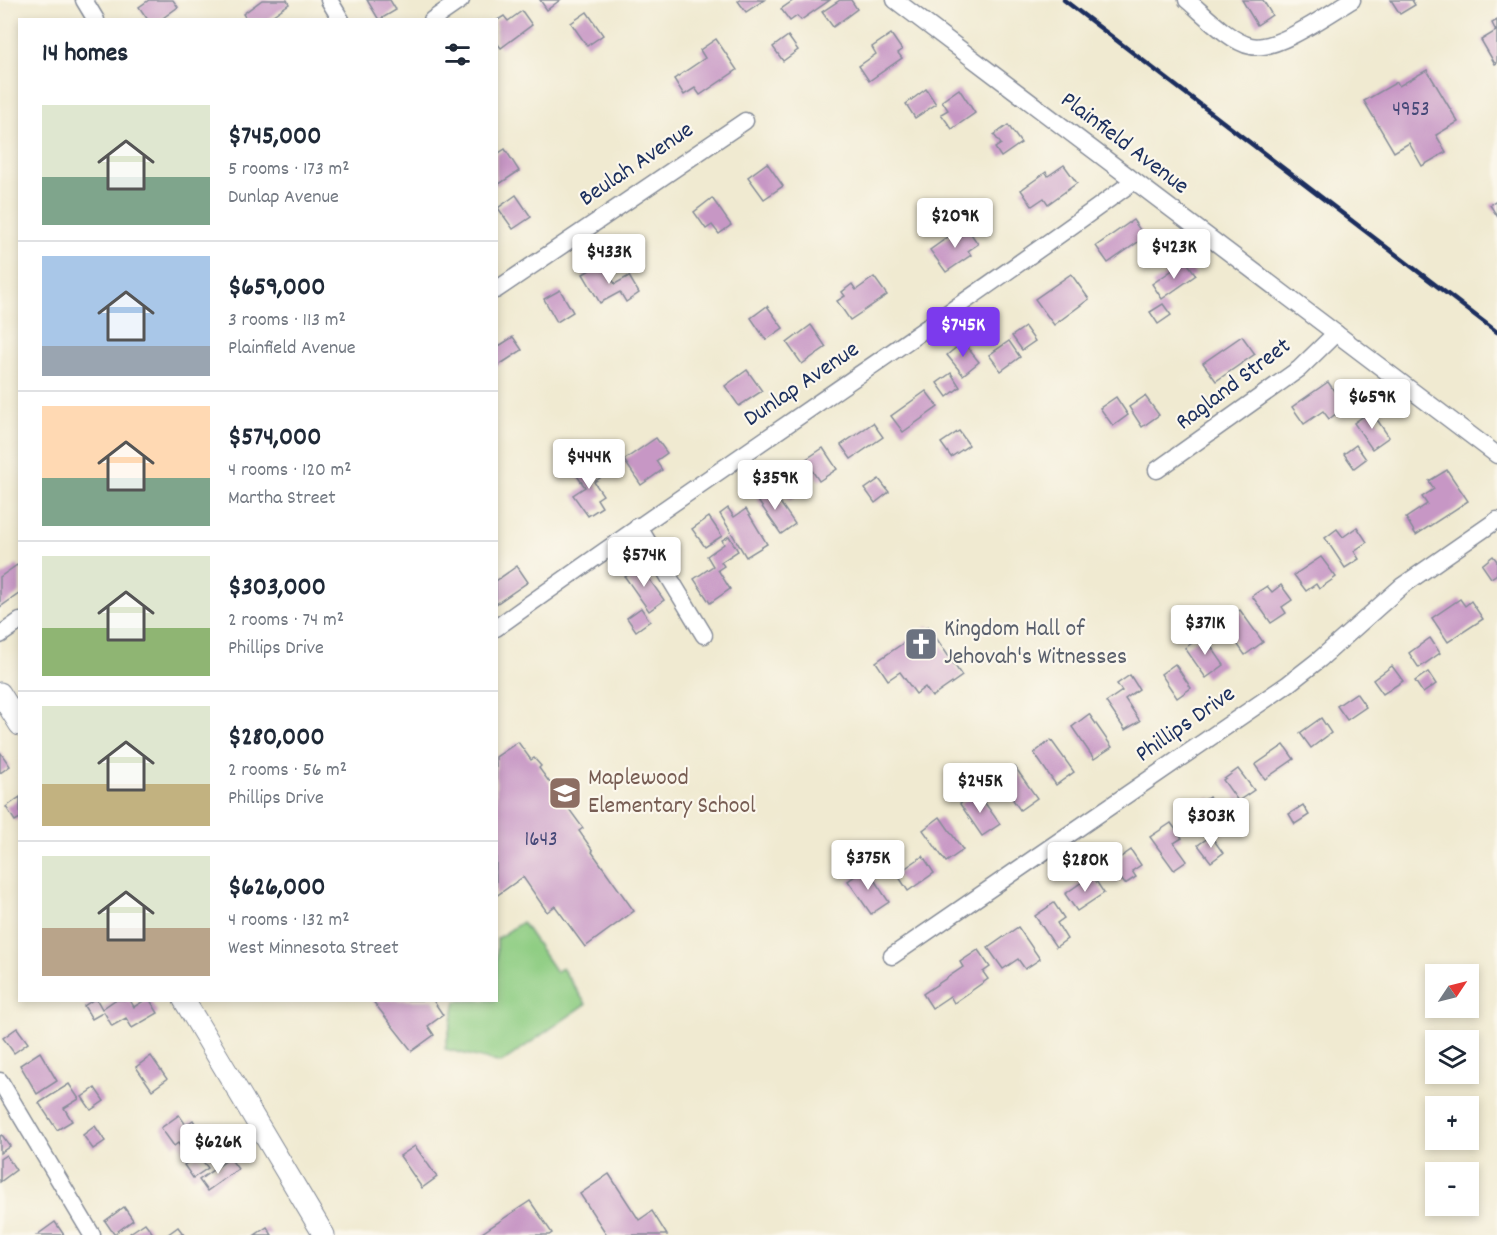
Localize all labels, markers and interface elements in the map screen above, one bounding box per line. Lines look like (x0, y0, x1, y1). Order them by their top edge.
text: 14 homes (42, 36, 128, 73)
icon: filters (441, 38, 474, 71)
street label: Plainfield Avenue (1053, 84, 1195, 204)
house number: 4953 (1392, 96, 1430, 126)
street label: Beulah Avenue (573, 114, 701, 216)
text: $745,000 (228, 119, 321, 156)
icon: home (90, 129, 162, 201)
text: 5 rooms · 173 m² (228, 156, 349, 184)
text: Dunlap Avenue (228, 184, 339, 212)
pin: $209K (913, 198, 997, 249)
text: $209K (931, 203, 979, 231)
pin: $423K (1132, 229, 1216, 280)
pin: $433K (567, 234, 651, 285)
text: $423K (1151, 234, 1197, 262)
text: $433K (586, 239, 632, 267)
text: $659,000 (228, 270, 325, 307)
icon: home (90, 280, 162, 352)
text: 3 rooms · 113 m² (228, 307, 346, 335)
pin: $745K (921, 307, 1005, 358)
text: $745K (941, 312, 985, 340)
street label: Ragland Street (1169, 330, 1299, 440)
street label: Dunlap Avenue (737, 334, 867, 436)
text: Plainfield Avenue (228, 335, 356, 363)
pin: $659K (1330, 379, 1414, 430)
text: $659K (1348, 384, 1396, 412)
text: $574,000 (228, 420, 321, 457)
icon: home (90, 430, 162, 502)
pin: $444K (547, 439, 631, 490)
text: $444K (567, 444, 611, 472)
text: 4 rooms · 120 m² (228, 457, 352, 485)
pin: $359K (733, 460, 817, 511)
text: $359K (752, 465, 798, 493)
text: Martha Street (228, 485, 336, 513)
pin: $574K (602, 537, 686, 588)
text: $574K (622, 542, 666, 570)
text: $303,000 (228, 570, 326, 607)
icon: home (90, 580, 162, 652)
pin: $371K (1163, 605, 1247, 656)
text: 2 rooms · 74 m² (228, 607, 344, 635)
text: $371K (1185, 610, 1225, 638)
place label: Kingdom Hall of Jehovah's Witnesses (944, 613, 1127, 675)
church icon: Kingdom Hall of Jehovah's Witnesses (903, 626, 939, 662)
text: Phillips Drive (228, 635, 324, 663)
street label: Phillips Drive (1129, 678, 1243, 772)
text: $280,000 (228, 720, 325, 757)
icon: home (90, 730, 162, 802)
text: 2 rooms · 56 m² (228, 757, 347, 785)
place label: Maplewood Elementary School (588, 762, 756, 824)
pin: $245K (938, 763, 1022, 814)
text: $245K (957, 768, 1003, 796)
school or university icon: Maplewood Elementary School (547, 775, 583, 811)
text: Phillips Drive (228, 785, 324, 813)
pin: $303K (1169, 798, 1253, 849)
text: $303K (1187, 803, 1235, 831)
house number: 1643 (525, 826, 557, 856)
pin: $375K (826, 840, 910, 891)
pin: $280K (1043, 842, 1127, 893)
text: $375K (845, 845, 891, 873)
text: $280K (1061, 847, 1109, 875)
text: $626,000 (228, 870, 325, 907)
icon: home (90, 880, 162, 952)
text: 4 rooms · 132 m² (228, 907, 350, 935)
text: West Minnesota Street (228, 935, 399, 963)
north arrow (1425, 964, 1479, 1018)
map controls (1425, 964, 1479, 1216)
button: layers (1425, 1030, 1479, 1084)
button: + (1425, 1096, 1479, 1150)
pin: $626K (176, 1124, 260, 1175)
text: $626K (194, 1129, 242, 1157)
button: − (1425, 1162, 1479, 1216)

